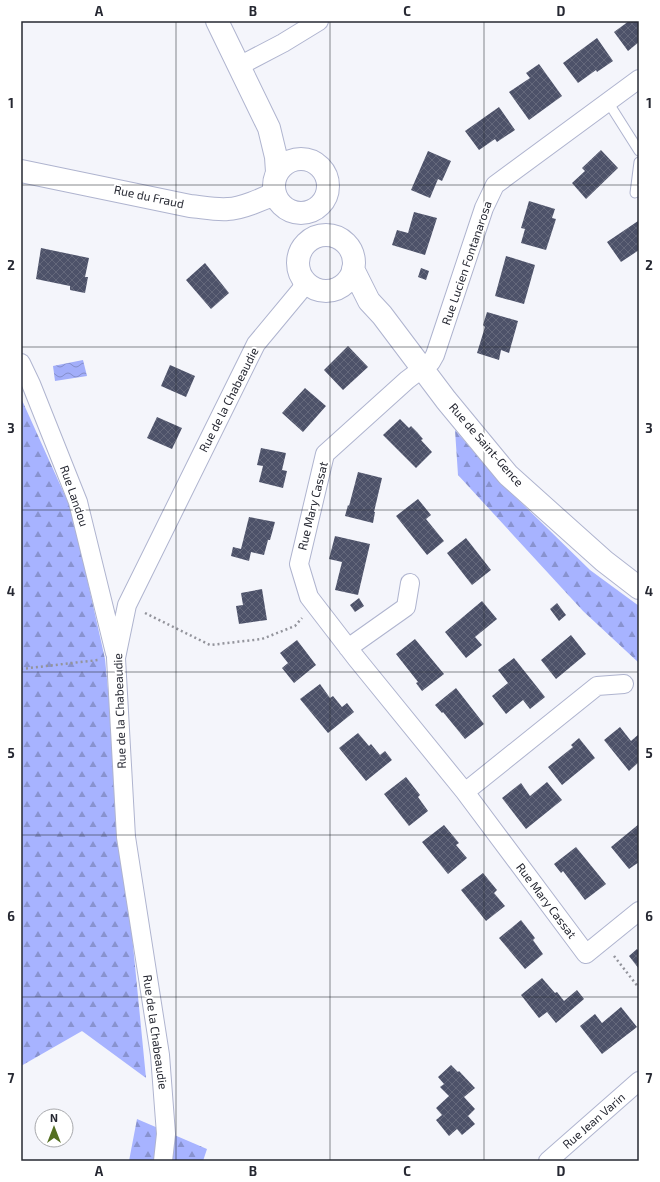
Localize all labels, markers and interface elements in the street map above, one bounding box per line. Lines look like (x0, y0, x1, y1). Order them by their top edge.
text: A (95, 3, 104, 19)
text: B (249, 3, 257, 19)
text: C (403, 3, 411, 19)
text: D (557, 3, 566, 19)
text: 1 (8, 95, 14, 111)
text: 1 (646, 95, 652, 111)
street label: Rue du Fraud (113, 182, 185, 210)
street label: Rue Lucien Fontanarosa (438, 199, 494, 327)
text: 2 (7, 257, 15, 273)
text: 2 (645, 257, 653, 273)
street label: Rue de la Chabeaudie (196, 345, 261, 454)
street label: Rue de Saint-Gence (447, 400, 527, 489)
text: 3 (7, 420, 15, 436)
text: 3 (645, 420, 653, 436)
street label: Rue Mary Cassat (294, 460, 330, 552)
street label: Rue Landou (58, 463, 92, 528)
text: 4 (7, 583, 15, 599)
text: 4 (645, 583, 653, 599)
street label: Rue de la Chabeaudie (110, 653, 128, 769)
text: 5 (7, 745, 15, 761)
text: 5 (645, 745, 653, 761)
street label: Rue Mary Cassat (514, 860, 580, 941)
text: 6 (7, 908, 15, 924)
text: 6 (645, 908, 653, 924)
street label: Rue de la Chabeaudie (141, 974, 171, 1090)
text: 7 (8, 1070, 15, 1086)
text: 7 (646, 1070, 653, 1086)
street label: Rue Jean Varin (559, 1089, 627, 1151)
north arrow (34, 1108, 74, 1148)
text: N (50, 1111, 58, 1124)
text: A (95, 1163, 104, 1179)
text: B (249, 1163, 257, 1179)
text: C (403, 1163, 411, 1179)
text: D (557, 1163, 566, 1179)

